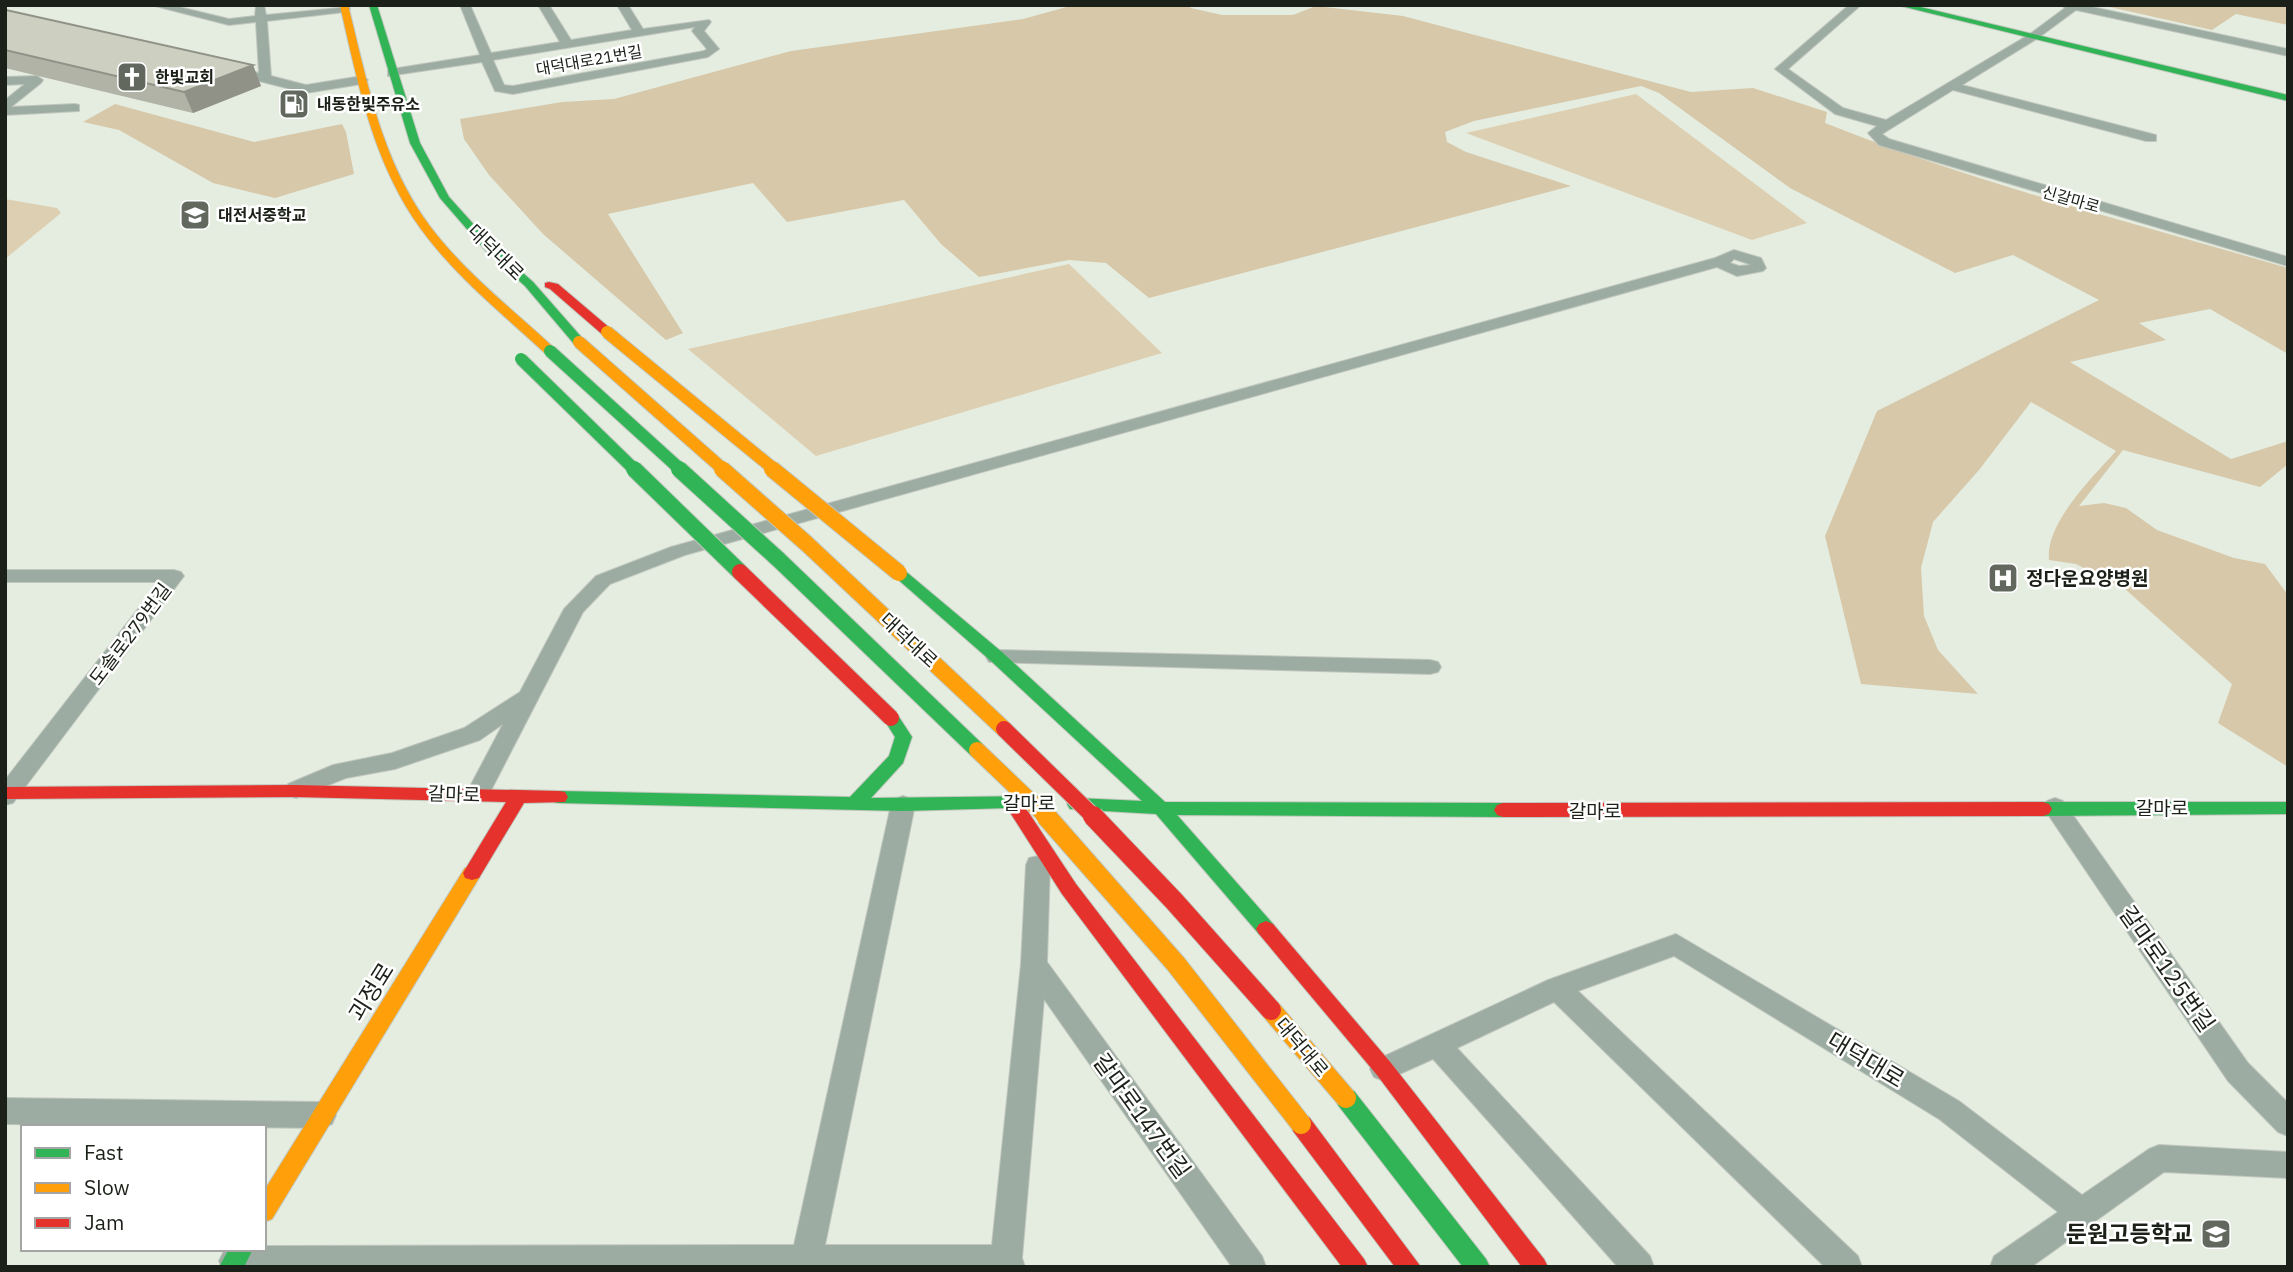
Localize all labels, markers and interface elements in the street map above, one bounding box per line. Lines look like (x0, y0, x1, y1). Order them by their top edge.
street label: 대덕대로21번길 (534, 41, 644, 79)
church icon: 한빛교회 (115, 60, 149, 94)
place label: 한빛교회 (155, 67, 214, 87)
fuel station icon: 내동한빛주유소 (277, 87, 311, 121)
place label: 내동한빛주유소 (317, 94, 420, 114)
street label: 신갈마로 (2040, 181, 2102, 217)
school or university icon: 대전서중학교 (178, 198, 212, 232)
place label: 대전서중학교 (218, 205, 307, 225)
street label: 대덕대로 (463, 219, 529, 285)
hospital icon: 정다운요양병원 (1986, 561, 2020, 595)
place label: 정다운요양병원 (2026, 566, 2148, 590)
street label: 도솔로279번길 (84, 578, 176, 690)
street label: 대덕대로 (875, 607, 943, 673)
street label: 갈마로 (427, 781, 481, 807)
street label: 갈마로 (1003, 791, 1055, 815)
street label: 갈마로 (2136, 796, 2188, 820)
street label: 갈마로 (1569, 799, 1621, 823)
street label: 갈마로125번길 (2113, 900, 2222, 1037)
street label: 괴정로 (341, 957, 400, 1026)
street label: 대덕대로 (1270, 1013, 1334, 1081)
street label: 대덕대로 (1823, 1024, 1911, 1094)
street label: 갈마로147번길 (1087, 1047, 1198, 1184)
legend (21, 1125, 266, 1251)
text: Fast (84, 1138, 124, 1166)
text: Slow (84, 1173, 130, 1201)
text: Jam (84, 1208, 124, 1236)
school or university icon: 둔원고등학교 (2199, 1217, 2233, 1251)
place label: 둔원고등학교 (2066, 1218, 2193, 1248)

